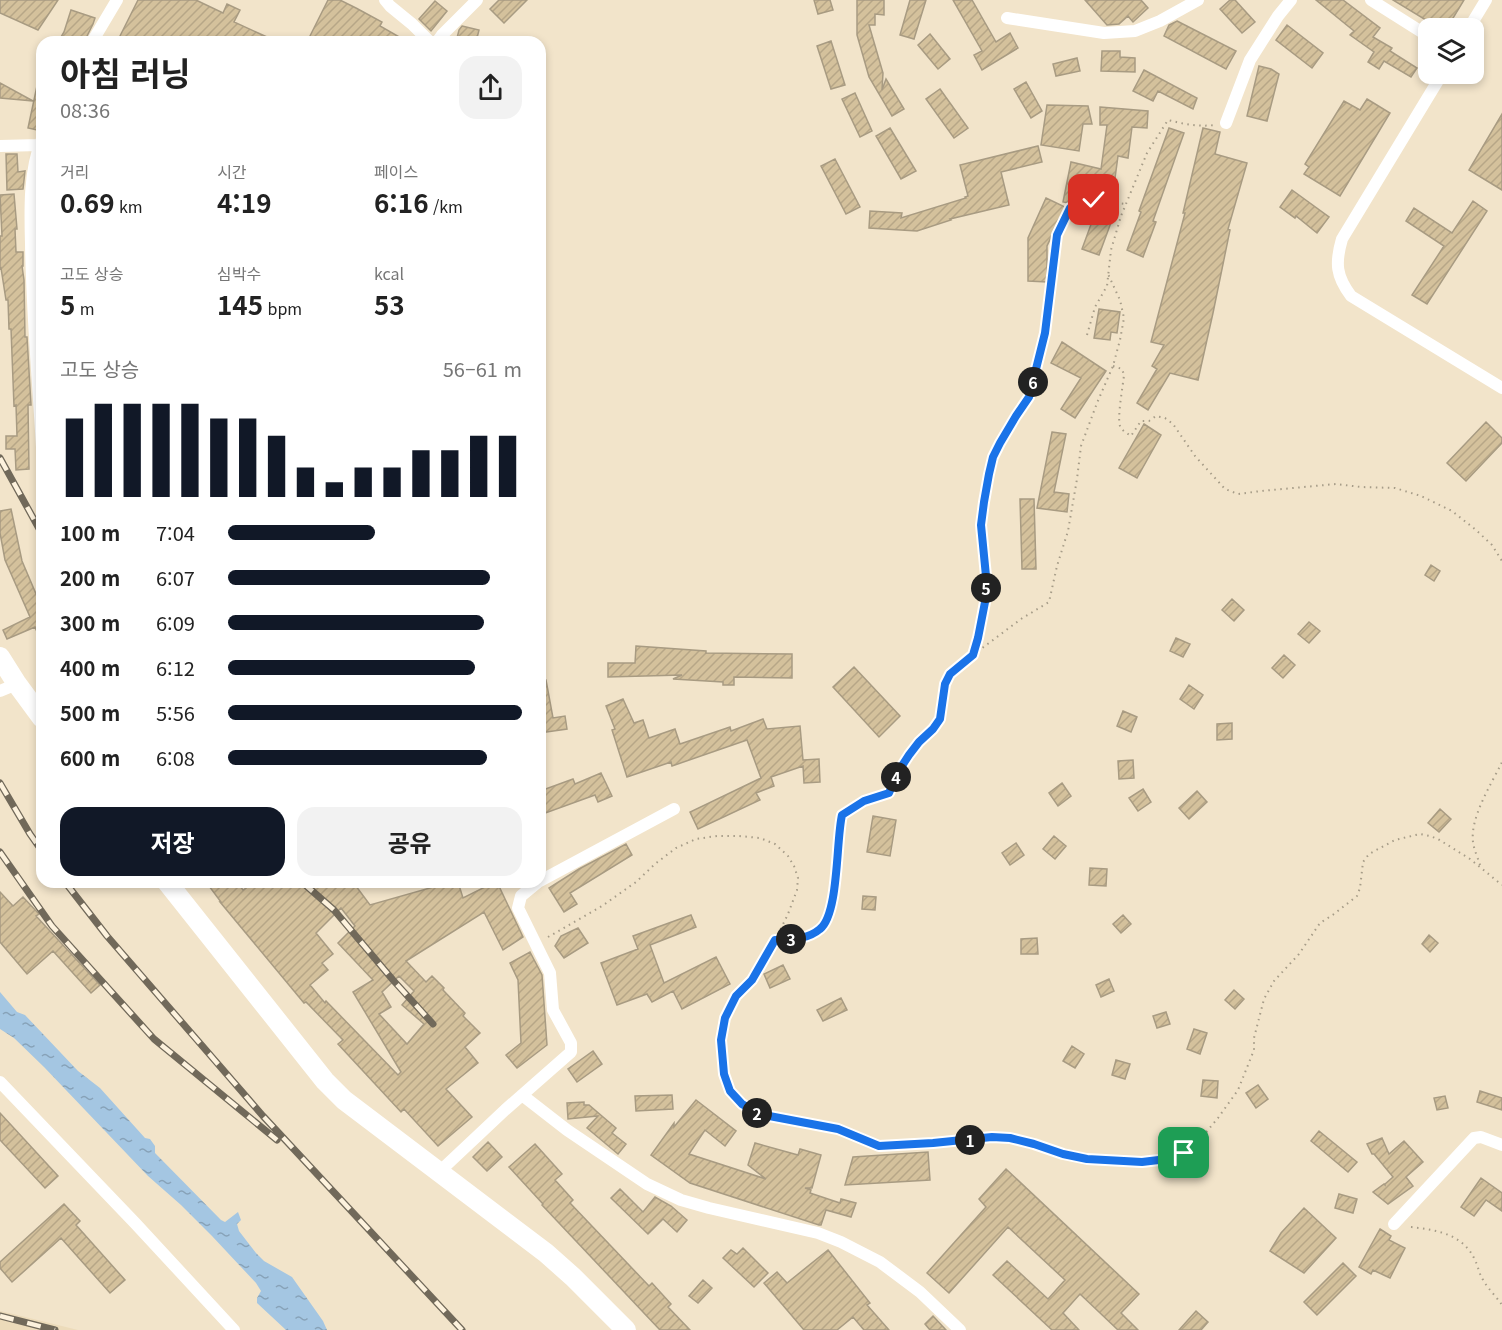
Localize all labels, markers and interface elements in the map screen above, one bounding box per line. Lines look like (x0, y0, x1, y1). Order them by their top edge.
map controls (1418, 18, 1484, 84)
button: layers (1418, 18, 1484, 84)
text: 아침 러닝 (60, 48, 191, 96)
button: share (459, 56, 522, 119)
text: 08:36 (60, 95, 110, 124)
text: 거리 (60, 159, 89, 183)
text: 시간 (217, 159, 246, 183)
text: 페이스 (374, 159, 418, 183)
pin (1068, 174, 1119, 225)
text: 0.69 (60, 183, 115, 220)
text: 4:19 (217, 183, 272, 220)
text: 6:16 (374, 183, 429, 220)
icon: check (1077, 183, 1110, 216)
text: km (115, 194, 143, 218)
text: /km (429, 194, 463, 218)
text: 고도 상승 (60, 261, 123, 285)
text: 심박수 (217, 261, 261, 285)
text: kcal (374, 261, 404, 285)
text: 5 (60, 285, 75, 322)
text: 145 (217, 285, 263, 322)
text: 53 (374, 285, 405, 322)
text: m (75, 296, 95, 320)
text: bpm (263, 296, 302, 320)
text: 고도 상승 (60, 354, 139, 383)
text: 56–61 m (443, 354, 522, 383)
pin: 6 (1018, 367, 1048, 397)
text: 6 (1028, 370, 1038, 394)
text: 100 m (60, 518, 120, 547)
text: 7:04 (156, 518, 195, 547)
text: 200 m (60, 563, 120, 592)
text: 6:07 (156, 563, 195, 592)
pin: 5 (971, 573, 1001, 603)
text: 5 (981, 576, 991, 600)
text: 300 m (60, 608, 120, 637)
text: 6:09 (156, 608, 195, 637)
text: 400 m (60, 653, 120, 682)
text: 6:12 (156, 653, 195, 682)
text: 500 m (60, 698, 120, 727)
text: 5:56 (156, 698, 195, 727)
text: 600 m (60, 743, 120, 772)
text: 6:08 (156, 743, 195, 772)
pin: 4 (881, 762, 911, 792)
text: 4 (891, 765, 901, 789)
button: 저장 (60, 807, 285, 876)
button: 공유 (297, 807, 522, 876)
pin: 3 (776, 924, 806, 954)
text: 3 (786, 927, 796, 951)
pin: 2 (742, 1098, 772, 1128)
text: 2 (752, 1101, 762, 1125)
pin: 1 (955, 1125, 985, 1155)
pin (1158, 1127, 1209, 1178)
text: 1 (965, 1128, 975, 1152)
icon: arrive (1167, 1136, 1200, 1169)

